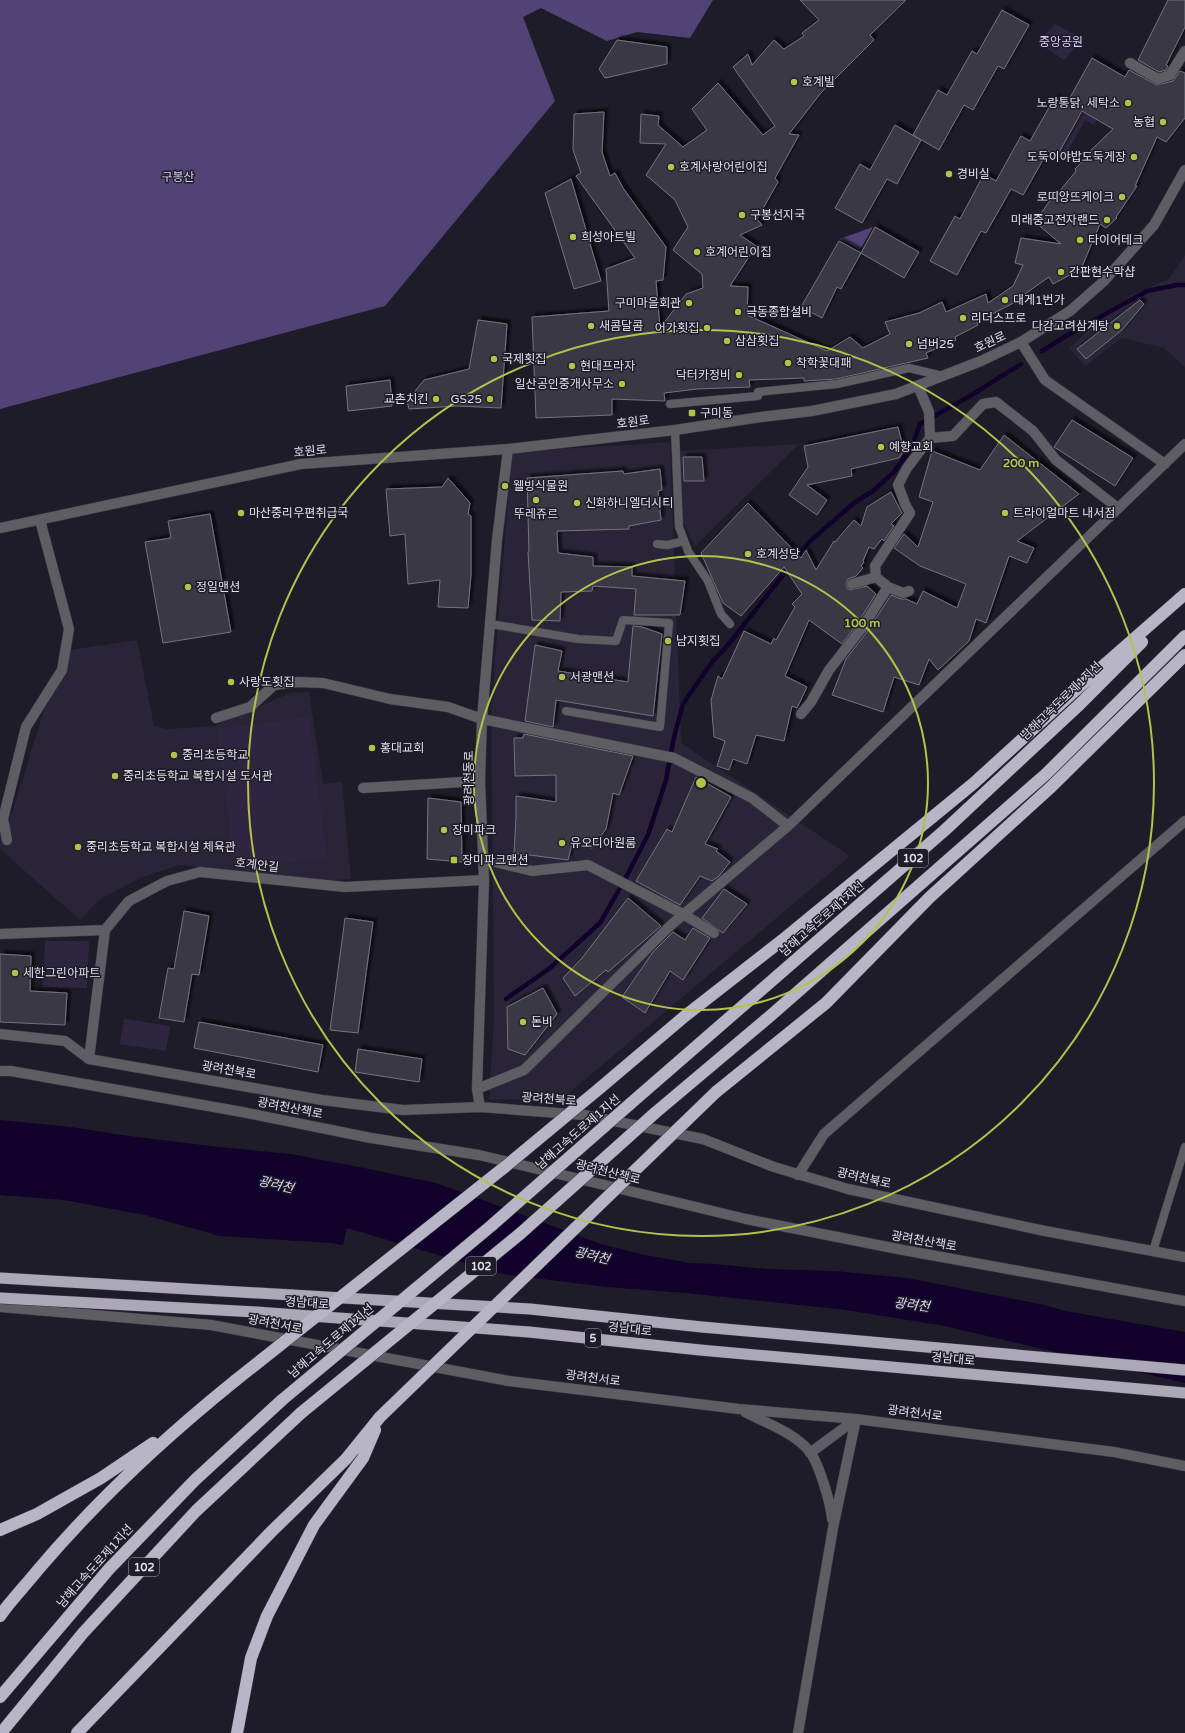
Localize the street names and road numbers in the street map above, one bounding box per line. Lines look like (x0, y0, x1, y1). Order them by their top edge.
street label: 호원로 (972, 329, 1008, 355)
street label: 호원로 (616, 413, 650, 431)
street label: 호원로 (293, 442, 327, 460)
street label: 남해고속도로제1지선 (1018, 659, 1104, 743)
street label: 광려천동로 (462, 750, 476, 806)
road number: 102 (898, 849, 928, 867)
street label: 호계안길 (234, 855, 280, 875)
street label: 남해고속도로제1지선 (777, 879, 867, 959)
street label: 광려천북로 (201, 1058, 257, 1082)
street label: 광려천북로 (521, 1090, 577, 1108)
street label: 남해고속도로제1지선 (533, 1092, 623, 1172)
street label: 광려천산책로 (256, 1095, 324, 1121)
street label: 광려천산책로 (574, 1157, 642, 1187)
street label: 광려천북로 (836, 1165, 892, 1191)
street label: 광려천산책로 (890, 1228, 958, 1254)
road number: 102 (466, 1257, 496, 1275)
street label: 경남대로 (284, 1294, 330, 1312)
street label: 남해고속도로제1지선 (286, 1301, 376, 1381)
street label: 광려천서로 (247, 1312, 303, 1336)
street label: 경남대로 (607, 1320, 653, 1338)
road number: 5 (585, 1329, 601, 1347)
street label: 경남대로 (930, 1350, 976, 1368)
street label: 광려천서로 (565, 1368, 621, 1388)
street label: 광려천서로 (887, 1403, 943, 1423)
street label: 남해고속도로제1지선 (54, 1522, 136, 1610)
road number: 102 (129, 1558, 159, 1576)

